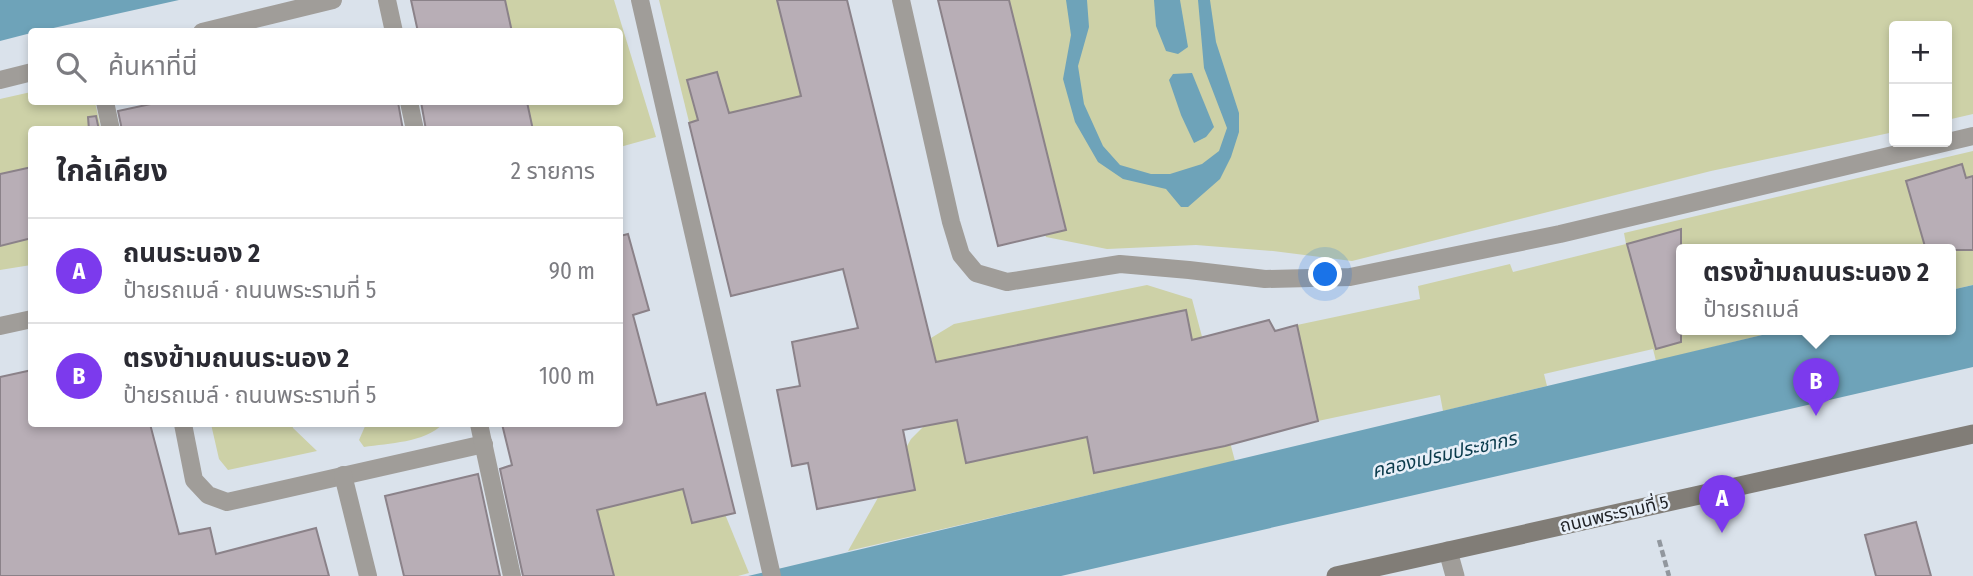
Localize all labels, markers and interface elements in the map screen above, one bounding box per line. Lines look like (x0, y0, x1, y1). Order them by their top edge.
map controls (1889, 21, 1952, 147)
button: + (1889, 21, 1952, 84)
search box (28, 28, 623, 105)
icon: search (52, 48, 90, 86)
text: ค้นหาที่นี่ (108, 51, 198, 82)
button: − (1889, 84, 1952, 147)
text: ใกล้เคียง (56, 153, 168, 189)
text: 2 รายการ (511, 157, 595, 185)
text: ถนนระนอง 2 (123, 238, 260, 269)
popup (1676, 244, 1956, 335)
text: A (73, 257, 85, 285)
text: 90 m (549, 257, 595, 285)
your location (1308, 257, 1342, 291)
text: ตรงข้ามถนนระนอง 2 (1703, 257, 1929, 288)
text: ป้ายรถเมล์ · ถนนพระรามที่ 5 (123, 276, 376, 304)
text: ป้ายรถเมล์ (1703, 295, 1799, 323)
text: ตรงข้ามถนนระนอง 2 (123, 343, 349, 374)
pin: B (1793, 358, 1839, 416)
text: B (73, 362, 85, 390)
text: 100 m (539, 362, 595, 390)
text: ป้ายรถเมล์ · ถนนพระรามที่ 5 (123, 381, 376, 409)
water label: คลองเปรมประชากร (1370, 426, 1520, 482)
pin: A (1699, 475, 1745, 533)
street label: ถนนพระรามที่ 5 (1557, 489, 1670, 537)

